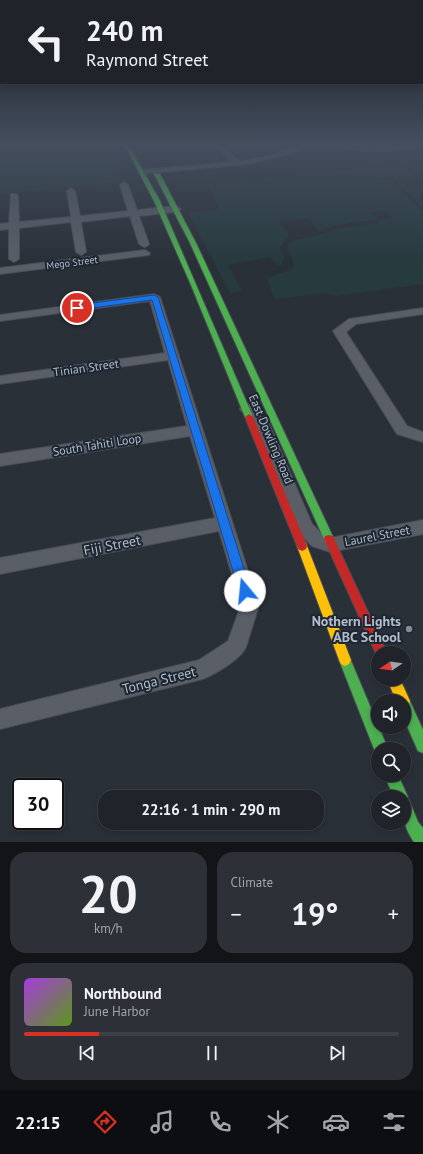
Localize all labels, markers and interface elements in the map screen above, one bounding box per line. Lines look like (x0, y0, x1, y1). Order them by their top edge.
text: 240 m (86, 12, 163, 49)
icon: left (20, 16, 72, 68)
text: Raymond Street (86, 48, 208, 71)
street label: Mego Street (46, 253, 99, 272)
pin (60, 291, 94, 325)
icon: arrive (66, 297, 88, 319)
street label: Tinian Street (52, 355, 120, 380)
street label: East Dowling Road (246, 392, 297, 486)
street label: South Tahiti Loop (52, 430, 142, 459)
street label: Laurel Street (343, 522, 411, 549)
street label: Fiji Street (82, 531, 142, 559)
position arrow (224, 570, 266, 612)
place label: Nothern Lights ABC School (312, 612, 402, 646)
marker: Nothern Lights ABC School (404, 624, 414, 634)
north arrow (371, 646, 411, 686)
map controls (371, 646, 411, 830)
street label: Tonga Street (120, 662, 198, 698)
button: sound (371, 694, 411, 734)
button: search (371, 742, 411, 782)
speed limit sign: 30 (12, 778, 64, 830)
button: layers (371, 790, 411, 830)
text: 22:16 · 1 min · 290 m (142, 800, 280, 819)
text: 20 (79, 860, 138, 927)
text: Climate (231, 874, 273, 891)
text: 19° (291, 894, 338, 933)
text: − (231, 900, 242, 928)
text: + (388, 900, 399, 928)
text: km/h (94, 920, 123, 937)
text: Northbound (84, 984, 161, 1003)
text: June Harbor (84, 1003, 150, 1020)
icon: previous (76, 1042, 98, 1064)
icon: pause (201, 1042, 223, 1064)
icon: next (326, 1042, 348, 1064)
icon: directions (91, 1108, 119, 1136)
icon: music (148, 1108, 176, 1136)
icon: phone (206, 1108, 234, 1136)
icon: climate (264, 1108, 292, 1136)
icon: car (322, 1108, 350, 1136)
icon: filters (380, 1108, 408, 1136)
text: 22:15 (15, 1111, 61, 1134)

